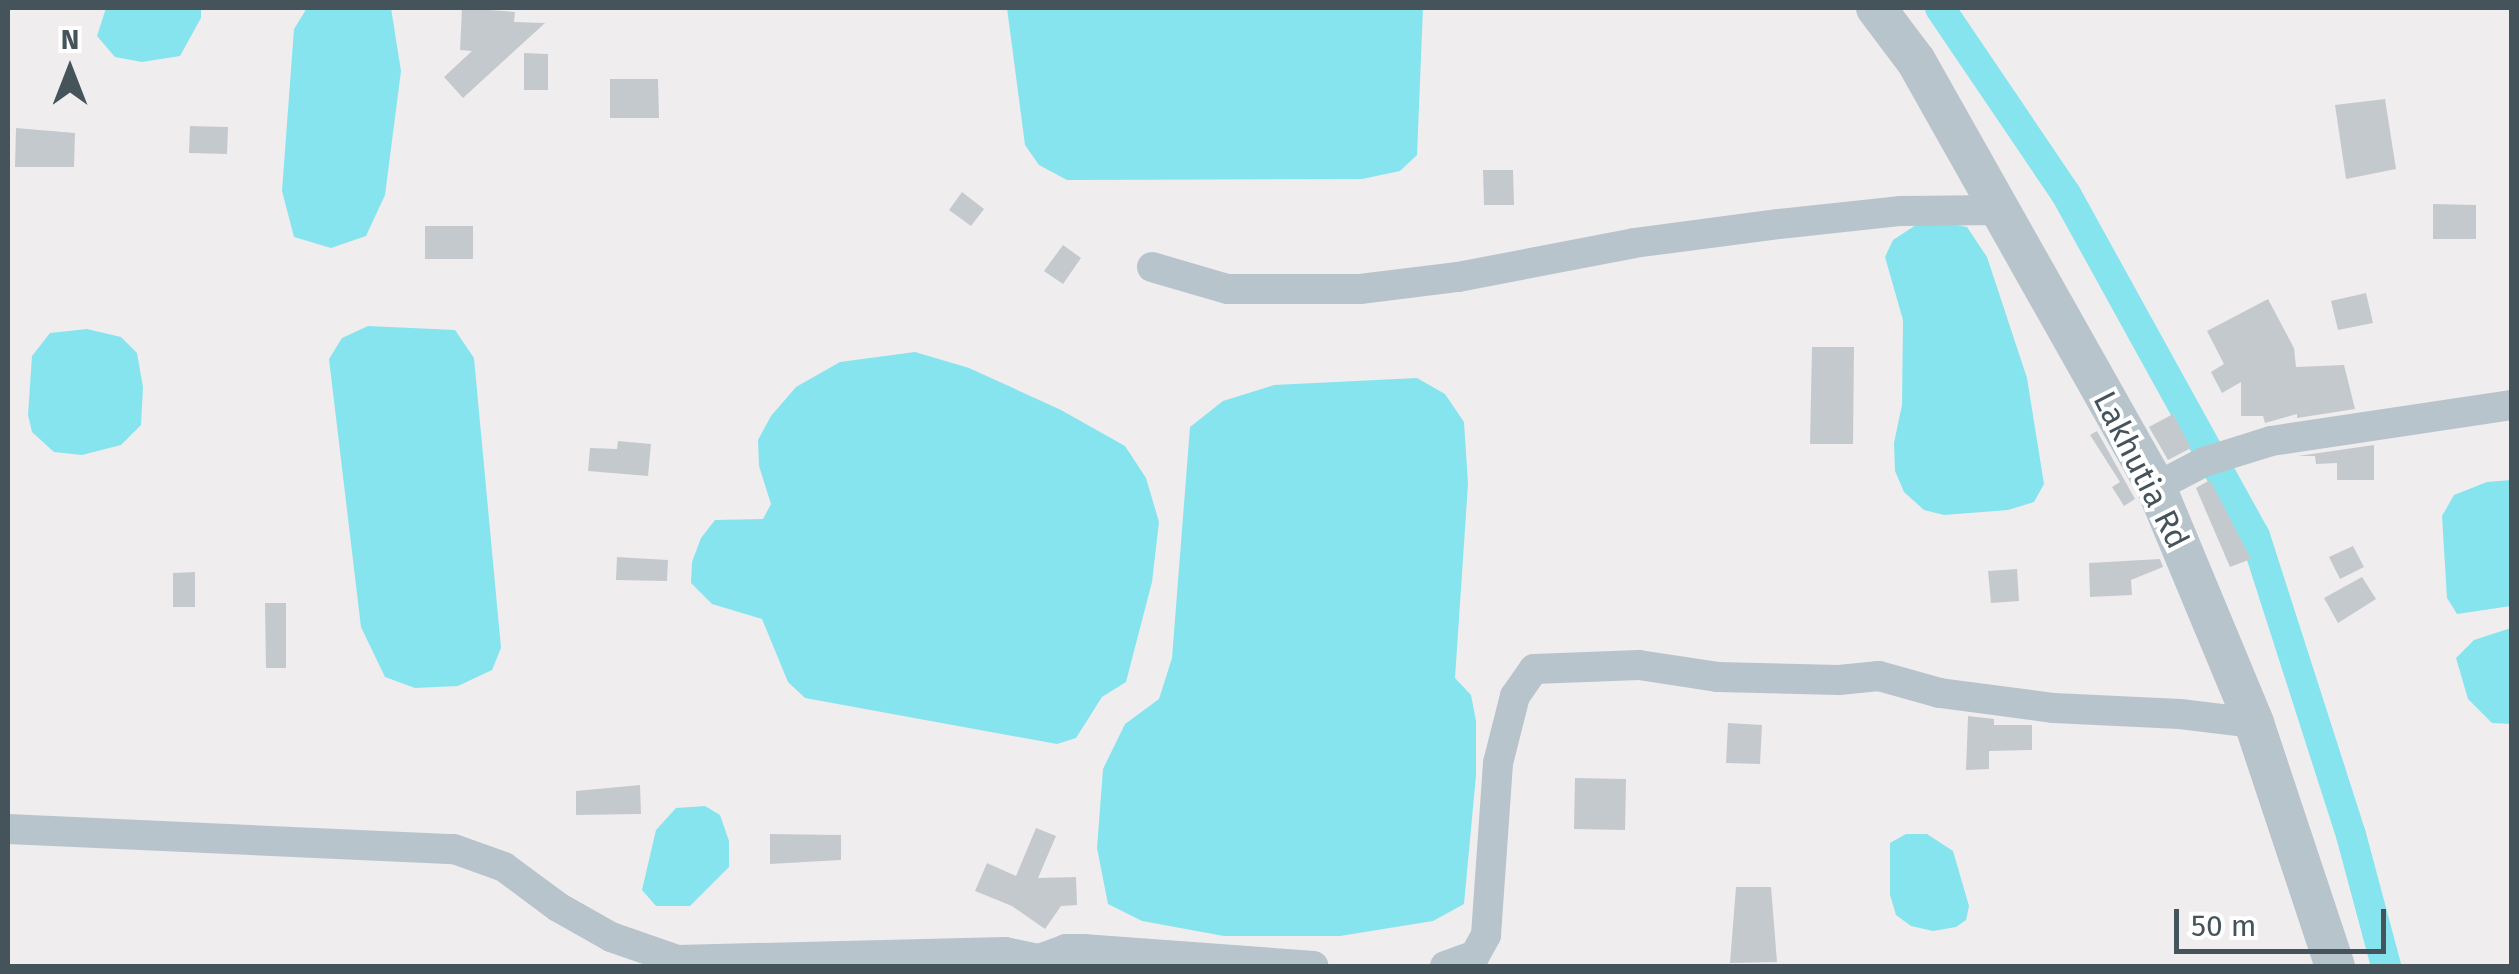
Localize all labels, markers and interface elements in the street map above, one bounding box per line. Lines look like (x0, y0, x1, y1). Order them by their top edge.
north arrow (20, 20, 120, 120)
text: N (61, 23, 79, 56)
street label: Lakhutia Rd (2085, 385, 2197, 555)
scale bar (2179, 889, 2392, 951)
text: 50 m (2191, 908, 2256, 944)

